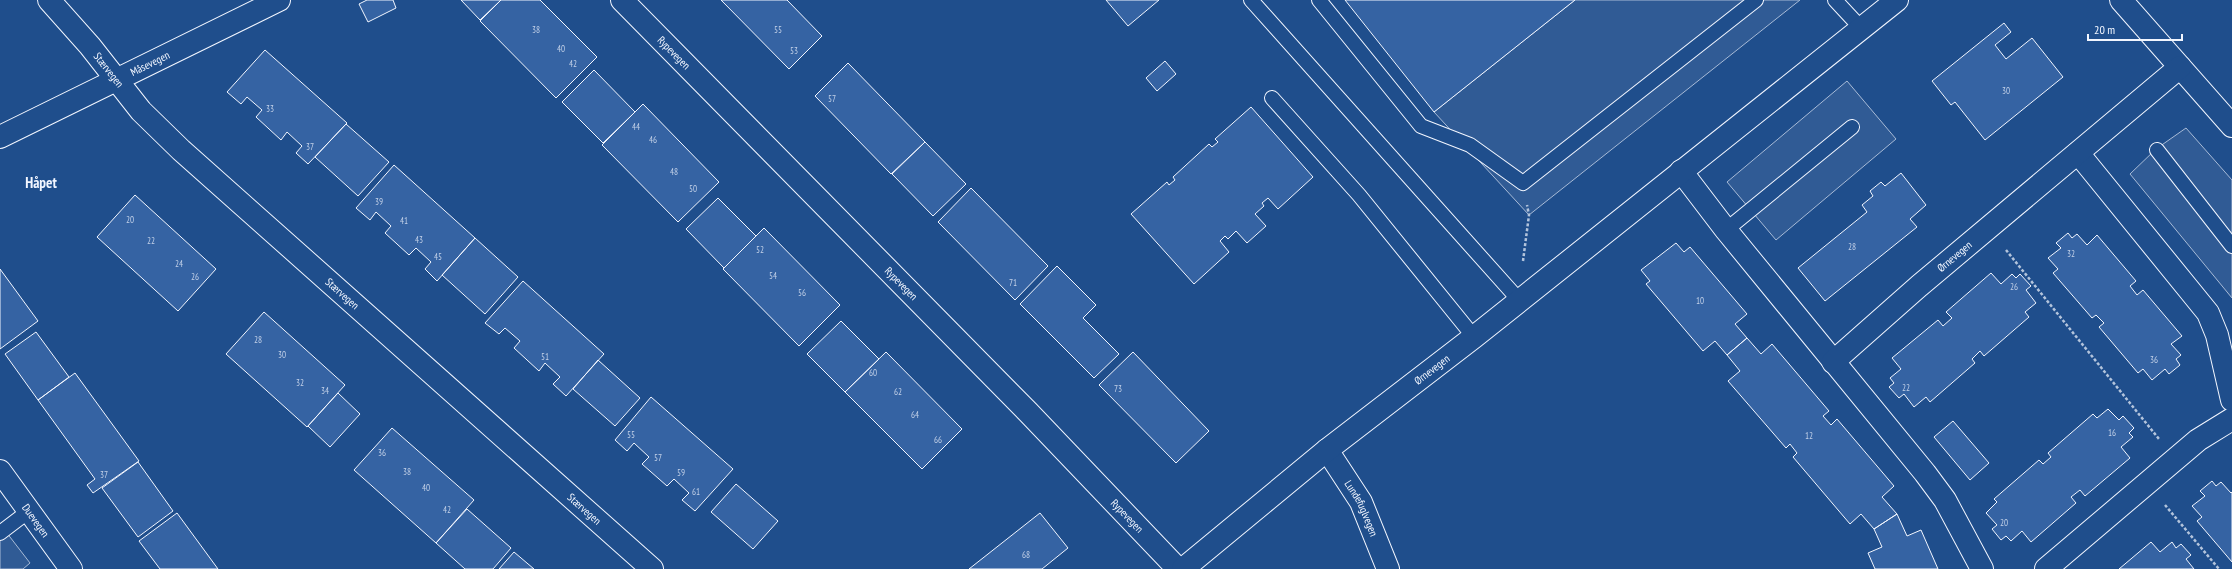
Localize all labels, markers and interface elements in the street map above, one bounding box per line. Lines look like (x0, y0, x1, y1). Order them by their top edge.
scale bar (2088, 16, 2182, 42)
text: 20 m (2094, 22, 2115, 37)
house number: 38 (532, 24, 540, 35)
house number: 55 (774, 24, 782, 35)
street label: Rypevegen (654, 33, 694, 72)
house number: 40 (557, 43, 565, 54)
house number: 53 (790, 45, 798, 56)
street label: Måsevegen (128, 48, 172, 79)
street label: Stærvegen (91, 50, 127, 90)
house number: 42 (569, 58, 577, 69)
house number: 30 (2002, 85, 2010, 96)
house number: 57 (828, 93, 836, 104)
house number: 33 (266, 103, 274, 114)
house number: 44 (632, 121, 640, 132)
house number: 46 (649, 134, 657, 145)
house number: 37 (306, 141, 314, 152)
house number: 48 (670, 166, 678, 177)
district label: Håpet (25, 173, 57, 192)
house number: 50 (689, 183, 697, 194)
house number: 39 (375, 196, 383, 207)
house number: 20 (126, 214, 134, 225)
house number: 41 (400, 215, 408, 226)
house number: 43 (415, 234, 423, 245)
house number: 22 (147, 235, 155, 246)
street label: Ørnevegen (1934, 238, 1975, 275)
house number: 28 (1848, 241, 1856, 252)
house number: 52 (756, 244, 764, 255)
house number: 32 (2067, 248, 2075, 259)
house number: 45 (434, 251, 442, 262)
house number: 24 (175, 258, 183, 269)
street label: Rypevegen (882, 264, 921, 303)
house number: 54 (769, 270, 777, 281)
house number: 26 (191, 271, 199, 282)
street label: Stærvegen (322, 275, 362, 312)
house number: 71 (1009, 277, 1017, 288)
house number: 26 (2010, 281, 2018, 292)
house number: 56 (798, 287, 806, 298)
house number: 10 (1696, 295, 1704, 306)
house number: 28 (254, 334, 262, 345)
house number: 30 (278, 349, 286, 360)
house number: 51 (541, 351, 549, 362)
street label: Ørnevegen (1411, 351, 1453, 388)
house number: 36 (2150, 354, 2158, 365)
house number: 60 (869, 367, 877, 378)
house number: 32 (296, 377, 304, 388)
house number: 22 (1902, 382, 1910, 393)
house number: 73 (1114, 383, 1122, 394)
house number: 34 (321, 385, 329, 396)
house number: 62 (894, 386, 902, 397)
house number: 64 (911, 409, 919, 420)
house number: 16 (2108, 427, 2116, 438)
house number: 55 (627, 429, 635, 440)
house number: 12 (1805, 430, 1813, 441)
house number: 66 (934, 434, 942, 445)
house number: 36 (378, 447, 386, 458)
house number: 57 (654, 452, 662, 463)
house number: 38 (403, 466, 411, 477)
house number: 59 (677, 467, 685, 478)
house number: 37 (100, 469, 108, 480)
street label: Lundefuglvegen (1342, 477, 1381, 539)
house number: 40 (422, 482, 430, 493)
house number: 61 (692, 486, 700, 497)
street label: Stærvegen (565, 490, 604, 528)
street label: Rypevegen (1108, 496, 1147, 536)
street label: Duevegen (19, 501, 53, 540)
house number: 42 (443, 504, 451, 515)
house number: 20 (2000, 517, 2008, 528)
house number: 68 (1022, 549, 1030, 560)

